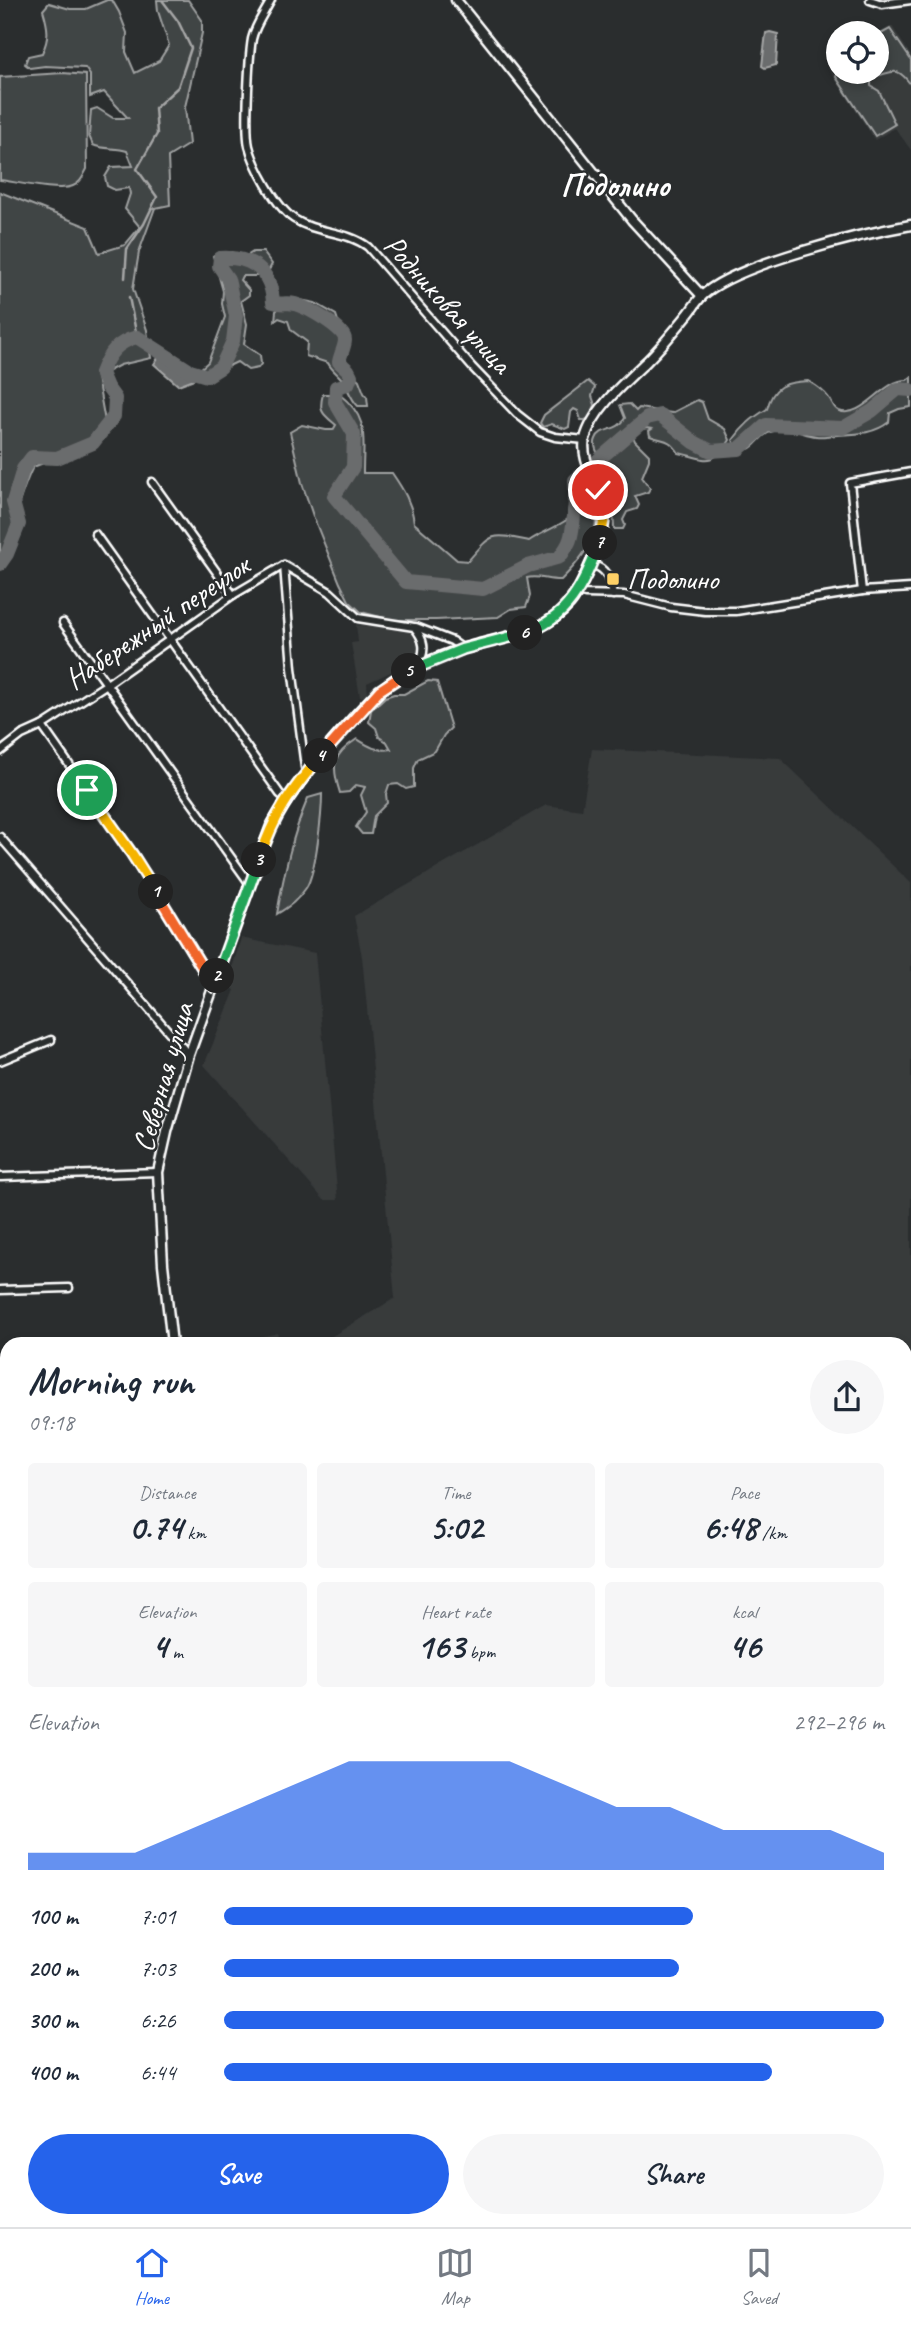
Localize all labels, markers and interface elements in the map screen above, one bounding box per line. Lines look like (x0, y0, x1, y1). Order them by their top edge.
map controls (826, 21, 889, 84)
button: locate (826, 21, 889, 84)
district label: Подолино (561, 164, 671, 206)
street label: Родниковая улица (376, 227, 522, 383)
pin (568, 460, 628, 520)
icon: check (579, 471, 617, 509)
pin: 7 (582, 526, 618, 560)
text: 7 (595, 530, 604, 554)
street label: Набережный переулок (57, 545, 259, 698)
place label: Подолино (627, 560, 720, 598)
marker: Подолино (605, 571, 621, 587)
pin: 6 (508, 616, 542, 650)
text: 6 (520, 620, 529, 644)
pin: 5 (392, 654, 426, 688)
text: 5 (404, 658, 413, 682)
pin: 4 (304, 738, 338, 774)
text: 4 (316, 743, 325, 767)
pin (57, 760, 117, 820)
icon: arrive (68, 771, 106, 809)
pin: 3 (242, 842, 276, 878)
text: 3 (254, 847, 263, 871)
pin: 1 (138, 874, 174, 910)
text: 1 (151, 879, 160, 903)
pin: 2 (200, 958, 234, 993)
text: 2 (212, 963, 221, 987)
street label: Северная улица (124, 996, 203, 1156)
text: Morning run (28, 1358, 194, 1405)
button: share (810, 1360, 884, 1434)
text: 09:18 (28, 1408, 74, 1437)
text: Distance (139, 1481, 196, 1505)
text: Time (441, 1481, 471, 1505)
text: Pace (730, 1481, 759, 1505)
text: 0.74 (129, 1505, 183, 1550)
text: 5:02 (429, 1505, 483, 1550)
text: 6:48 (702, 1505, 757, 1550)
text: km (183, 1521, 206, 1545)
text: /km (757, 1521, 787, 1545)
text: Elevation (138, 1600, 197, 1624)
text: Heart rate (421, 1600, 491, 1624)
text: kcal (732, 1600, 757, 1624)
text: 4 (152, 1624, 168, 1669)
text: 163 (417, 1624, 465, 1669)
text: 46 (729, 1624, 761, 1669)
text: m (168, 1640, 183, 1664)
text: bpm (465, 1640, 495, 1664)
text: Elevation (28, 1708, 99, 1737)
text: 292–296 m (793, 1708, 884, 1737)
text: 100 m (28, 1902, 78, 1931)
text: 7:01 (140, 1902, 176, 1931)
text: 200 m (28, 1954, 78, 1983)
text: 7:03 (140, 1954, 176, 1983)
text: 300 m (28, 2006, 78, 2035)
text: 6:26 (140, 2006, 176, 2035)
text: 400 m (28, 2058, 78, 2087)
text: 6:44 (140, 2058, 176, 2087)
button: Save (28, 2134, 449, 2214)
button: Share (463, 2134, 884, 2214)
tab: Home (133, 2244, 171, 2310)
tab: Map (436, 2244, 474, 2310)
tab: Saved (740, 2244, 778, 2310)

